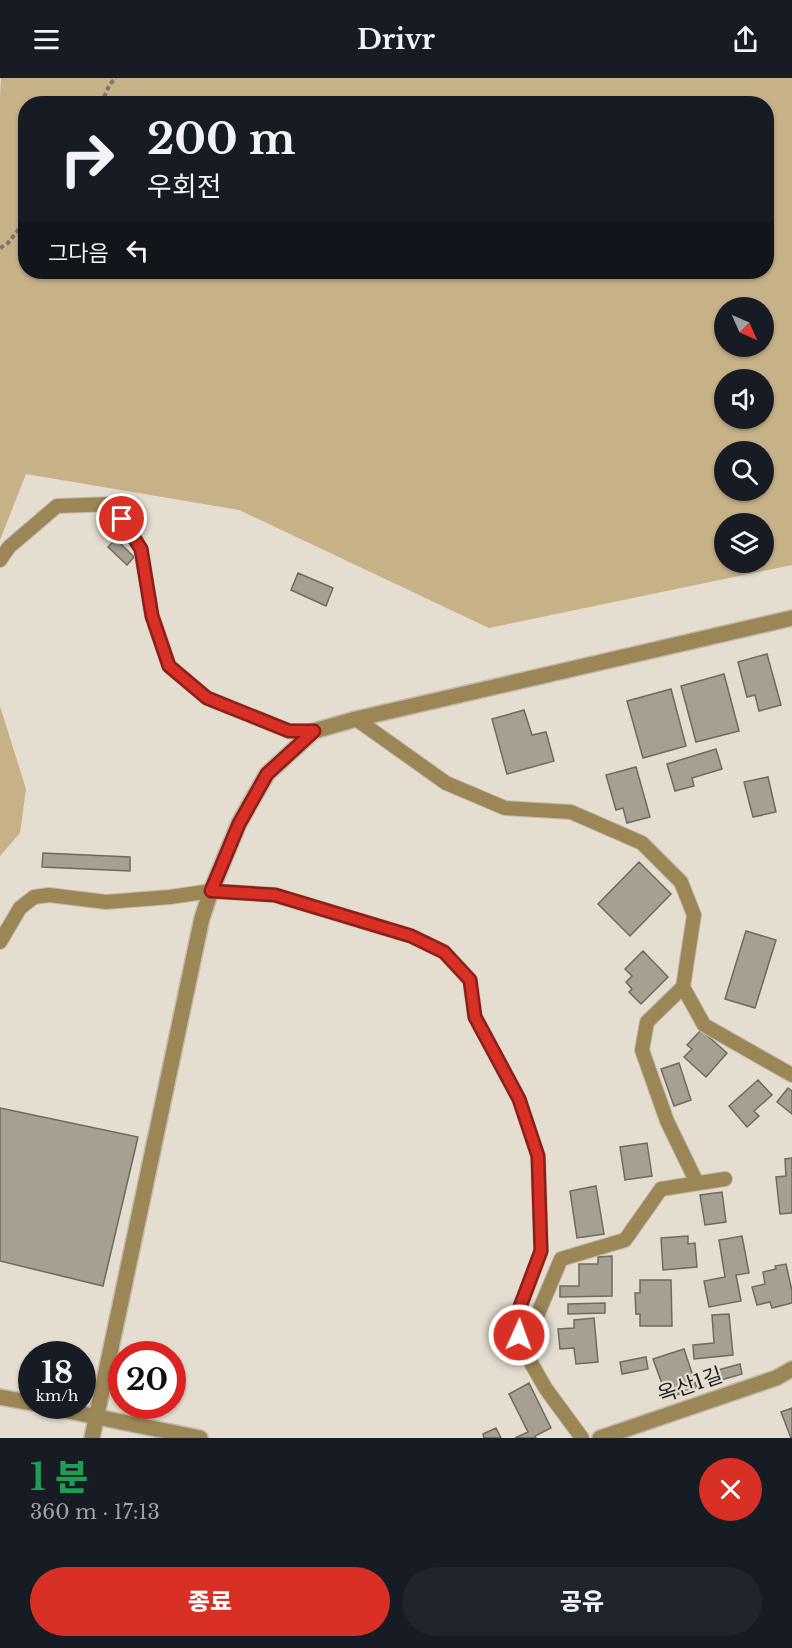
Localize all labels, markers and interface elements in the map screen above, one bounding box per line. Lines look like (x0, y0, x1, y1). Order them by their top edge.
icon: menu (30, 23, 63, 56)
text: Drivr (357, 23, 435, 56)
icon: share (729, 23, 762, 56)
text: 200 m (147, 113, 295, 165)
icon: right (48, 120, 126, 198)
text: 우회전 (147, 170, 222, 203)
icon: left (121, 234, 154, 267)
text: 그다음 (48, 240, 109, 267)
north arrow (714, 297, 774, 357)
map controls (714, 297, 774, 573)
button: sound (714, 369, 774, 429)
button: search (714, 441, 774, 501)
pin (96, 493, 147, 544)
icon: arrive (105, 502, 138, 535)
button: layers (714, 513, 774, 573)
position arrow (487, 1303, 551, 1367)
speed limit sign: 20 (108, 1341, 186, 1419)
text: 18 (41, 1354, 73, 1391)
street label: 옥산1길 (654, 1362, 726, 1408)
text: km/h (36, 1386, 78, 1405)
text: 1 분 (30, 1455, 88, 1500)
button: close (699, 1458, 762, 1521)
text: 360 m · 17:13 (30, 1500, 160, 1524)
button: 종료 (30, 1567, 390, 1636)
button: 공유 (402, 1567, 762, 1636)

